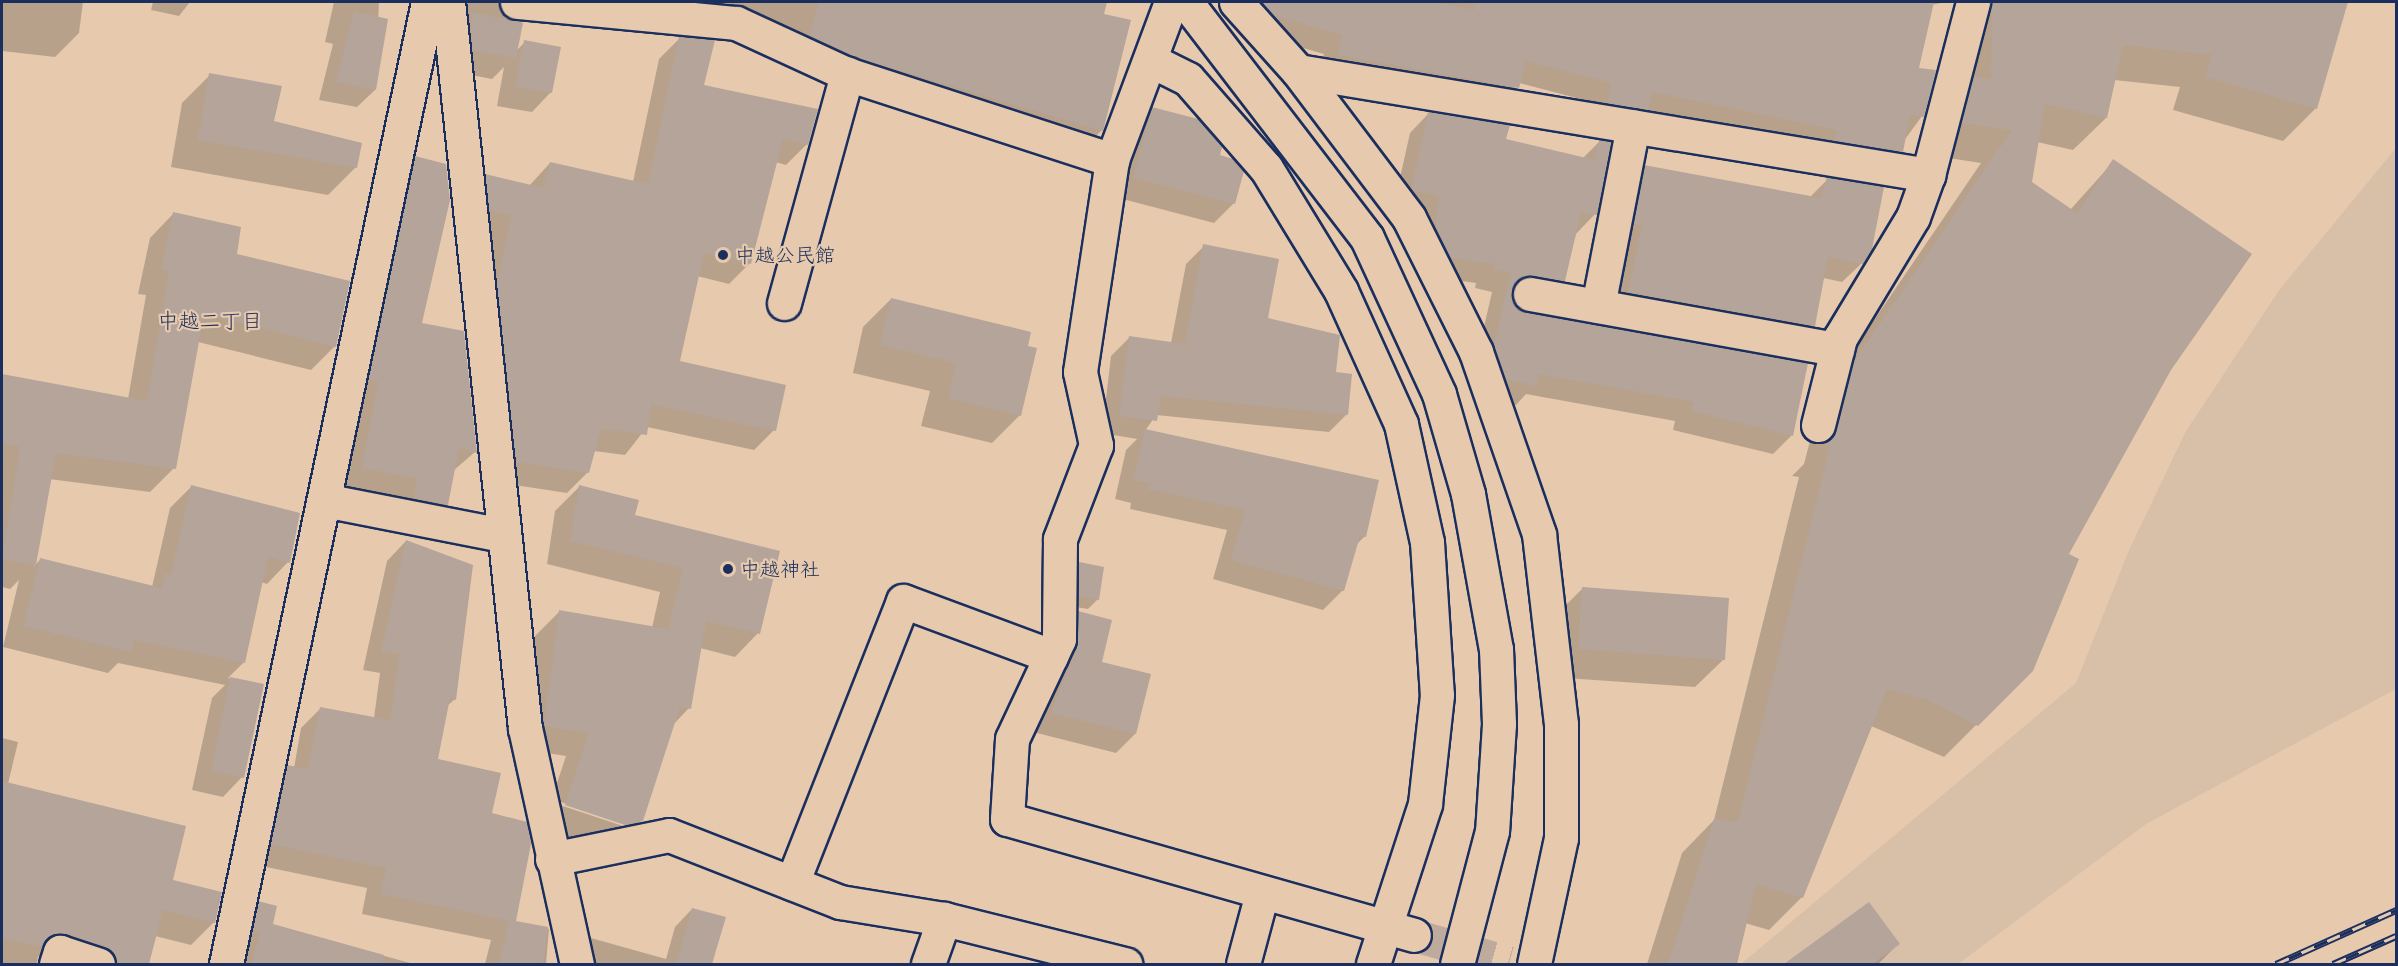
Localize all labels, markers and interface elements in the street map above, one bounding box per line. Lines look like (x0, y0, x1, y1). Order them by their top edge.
place label: 中越公民館 (735, 243, 835, 267)
marker: 中越公民館 (716, 248, 730, 262)
district label: 中越二丁目 (158, 308, 262, 334)
place label: 中越神社 (740, 557, 820, 581)
marker: 中越神社 (721, 562, 735, 576)

